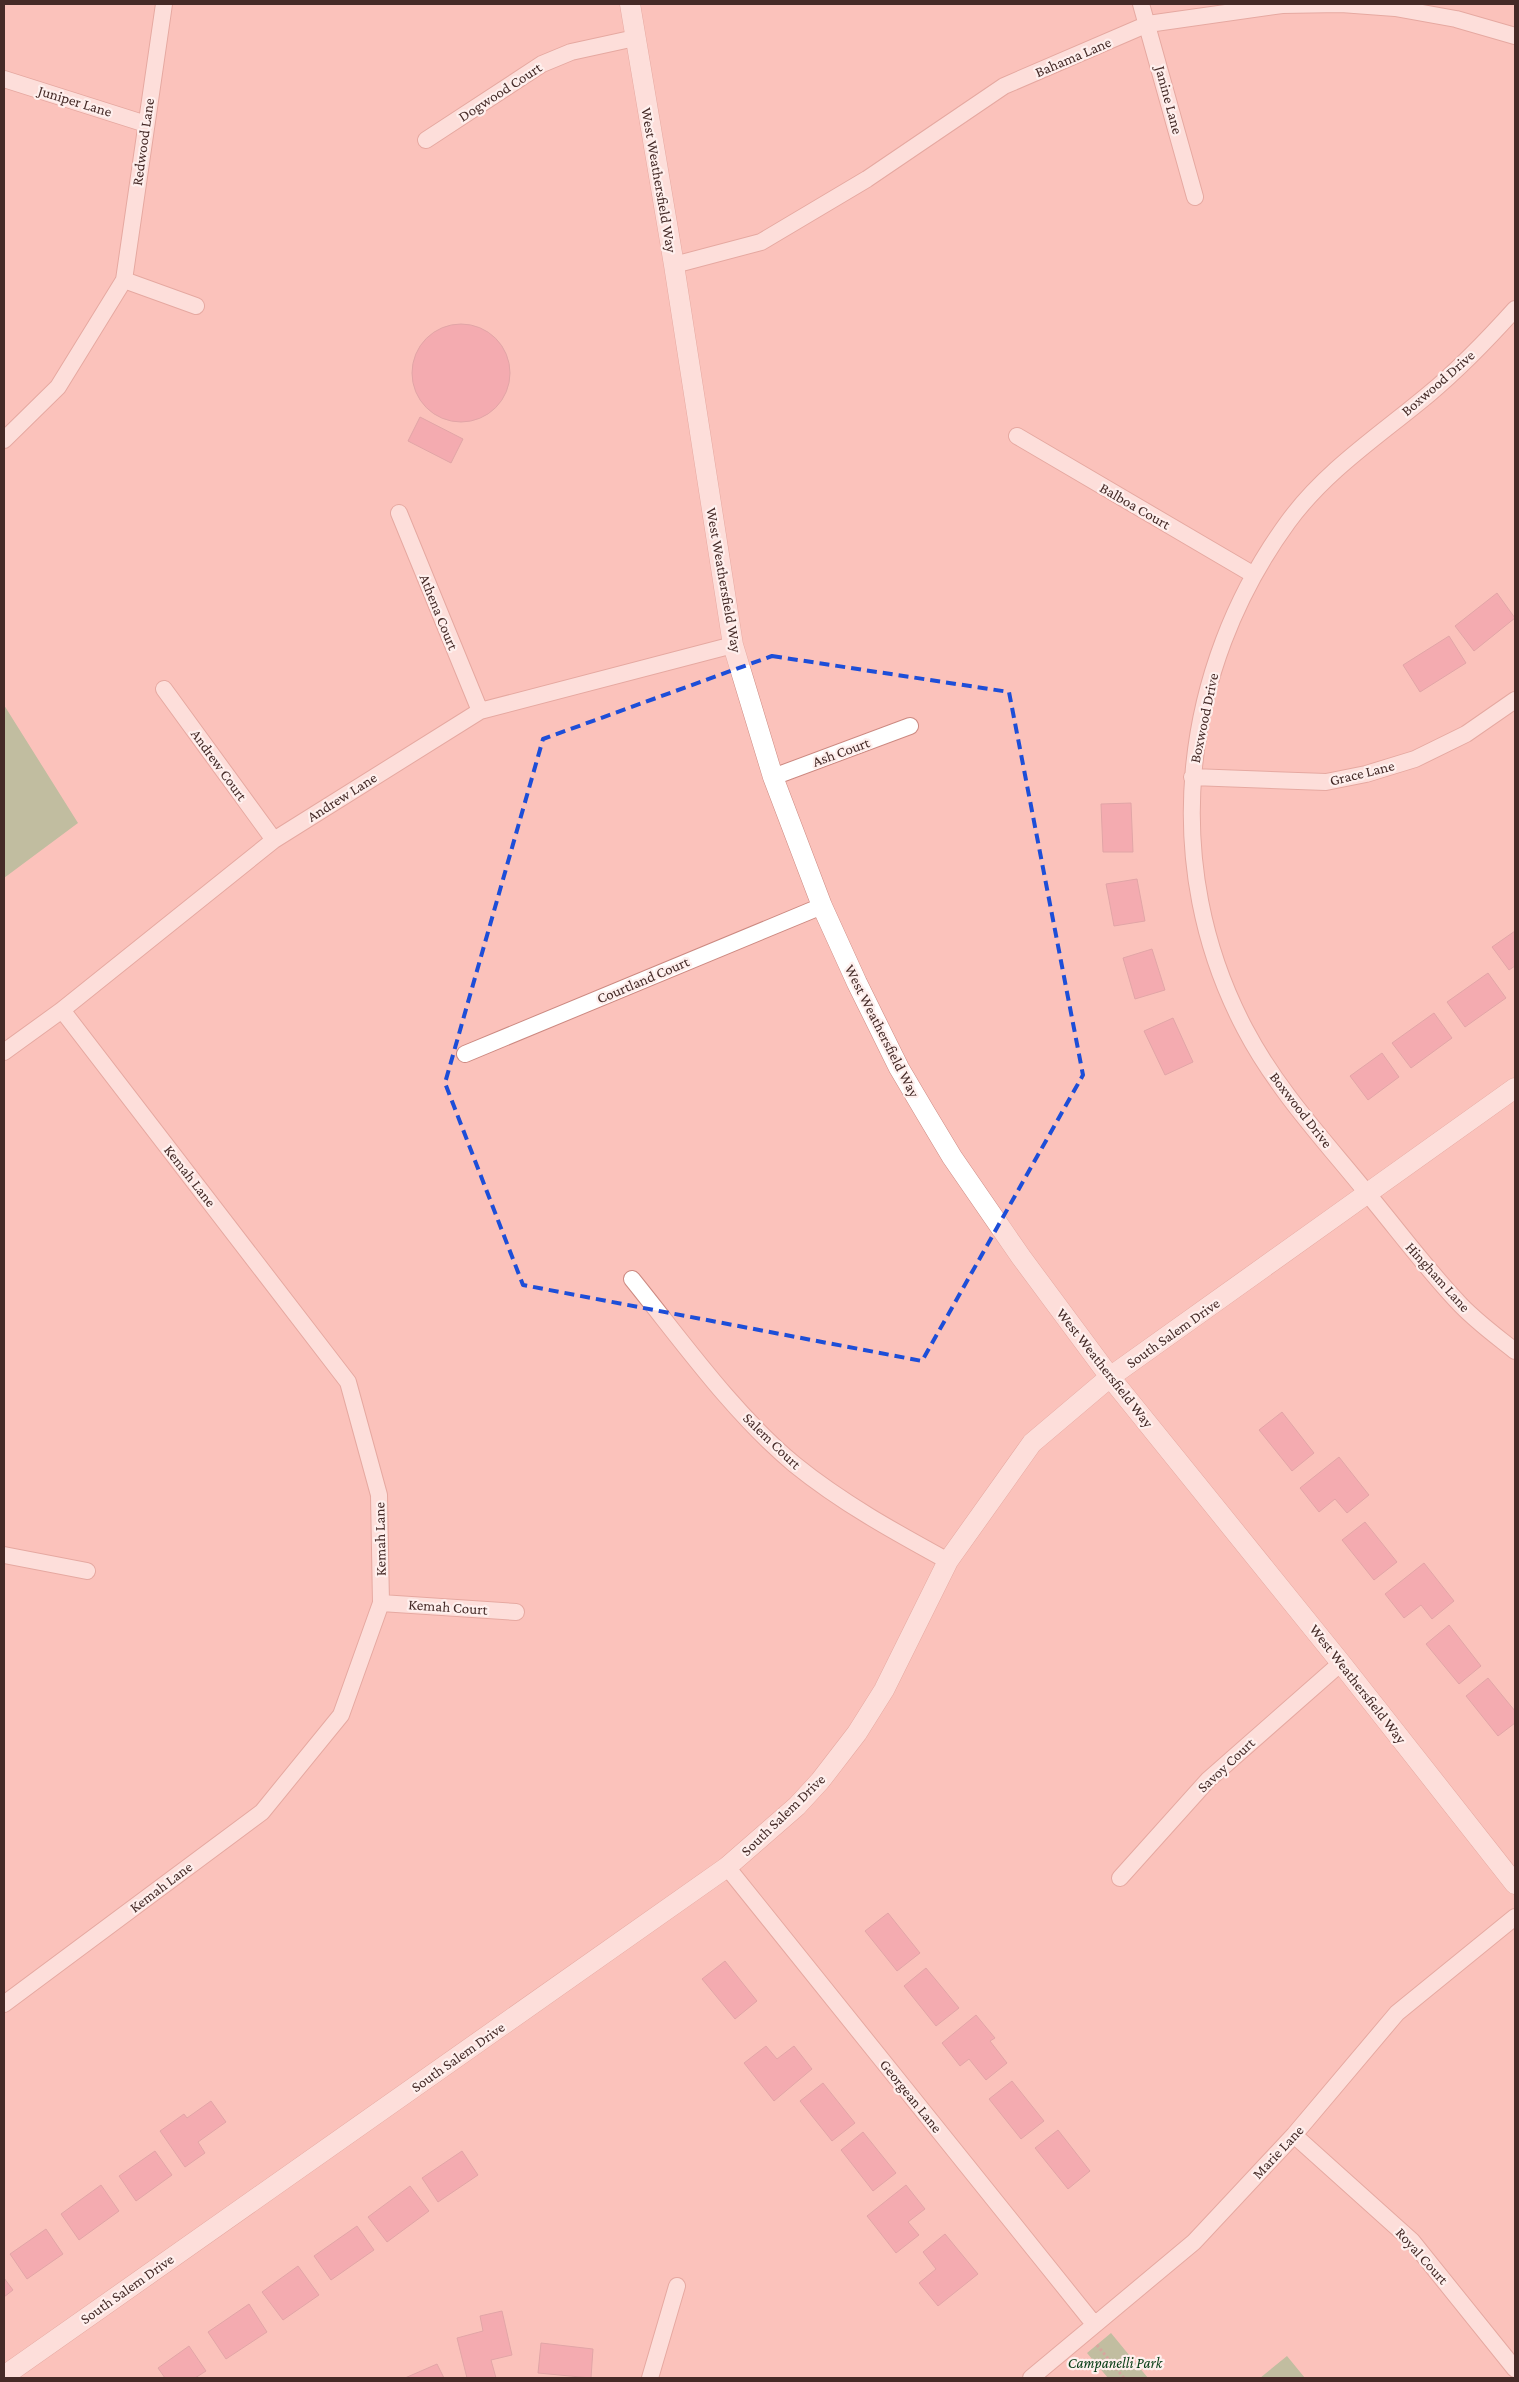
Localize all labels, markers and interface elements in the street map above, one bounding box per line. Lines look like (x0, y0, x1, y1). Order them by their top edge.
street label: Bahama Lane (1033, 34, 1114, 80)
street label: Dogwood Court (456, 59, 546, 126)
street label: Janine Lane (1151, 62, 1186, 136)
street label: Juniper Lane (34, 82, 114, 121)
street label: Redwood Lane (129, 97, 157, 187)
street label: West Weathersfield Way (637, 106, 680, 254)
street label: Boxwood Drive (1398, 347, 1478, 419)
street label: Balboa Court (1097, 479, 1174, 533)
street label: West Weathersfield Way (702, 506, 745, 654)
street label: Athena Court (417, 572, 462, 653)
street label: Boxwood Drive (1187, 671, 1221, 764)
street label: Andrew Court (188, 726, 251, 805)
street label: Ash Court (810, 734, 873, 770)
street label: Grace Lane (1328, 757, 1396, 789)
street label: Andrew Lane (304, 769, 380, 825)
street label: Courtland Court (594, 953, 692, 1007)
street label: West Weathersfield Way (841, 962, 923, 1101)
street label: Boxwood Drive (1267, 1069, 1336, 1151)
street label: Kemah Lane (161, 1142, 219, 1210)
street label: Hingham Lane (1402, 1239, 1474, 1316)
street label: South Salem Drive (1123, 1295, 1223, 1371)
street label: West Weathersfield Way (1053, 1305, 1157, 1431)
street label: Salem Court (740, 1410, 805, 1473)
street label: Kemah Lane (371, 1501, 389, 1576)
street label: Kemah Court (408, 1596, 489, 1618)
street label: West Weathersfield Way (1306, 1621, 1410, 1747)
street label: Savoy Court (1194, 1734, 1259, 1796)
street label: South Salem Drive (738, 1771, 828, 1859)
street label: Kemah Lane (127, 1858, 196, 1916)
street label: South Salem Drive (408, 2019, 508, 2095)
street label: Georgean Lane (876, 2056, 946, 2137)
street label: Marie Lane (1249, 2122, 1307, 2182)
street label: Royal Court (1392, 2224, 1452, 2289)
street label: South Salem Drive (77, 2251, 177, 2327)
park label: Campanelli Park (1068, 2355, 1164, 2372)

